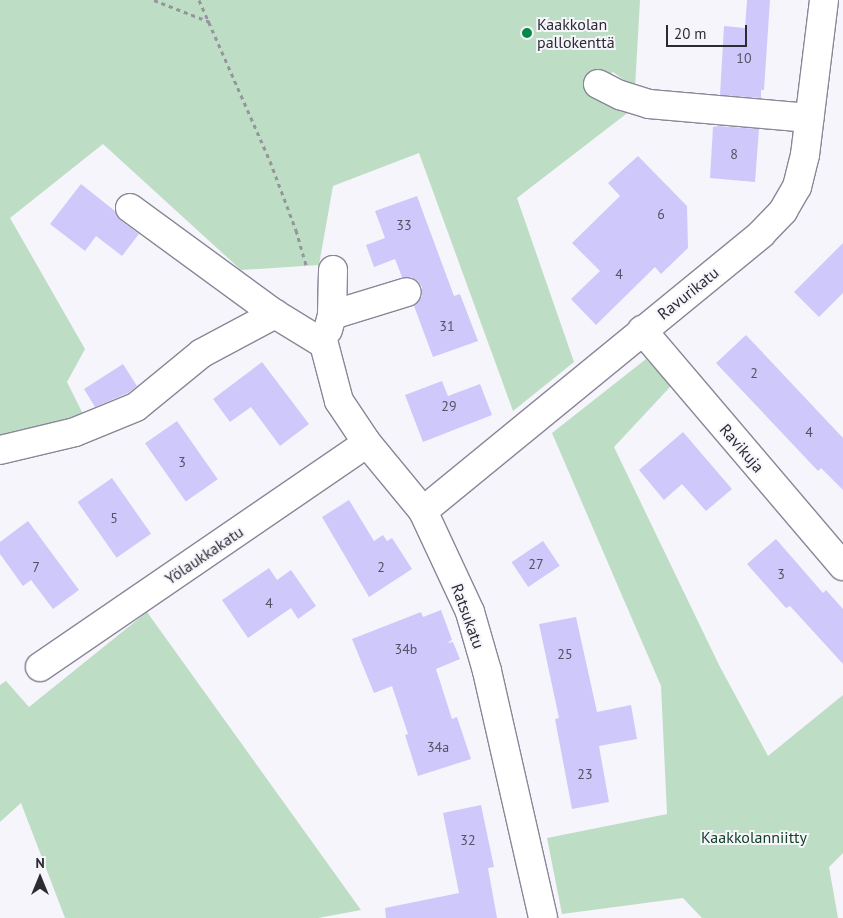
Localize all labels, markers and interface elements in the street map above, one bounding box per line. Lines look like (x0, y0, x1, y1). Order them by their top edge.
place label: Kaakkolan pallokenttä (537, 14, 615, 52)
scale bar (668, 15, 749, 47)
text: 20 m (674, 24, 707, 43)
marker: Kaakkolan pallokenttä (521, 27, 533, 39)
house number: 10 (736, 50, 752, 66)
house number: 8 (730, 146, 738, 162)
house number: 6 (657, 206, 665, 222)
house number: 33 (396, 217, 412, 233)
street label: Ravurikatu (654, 263, 722, 323)
house number: 4 (615, 266, 623, 282)
house number: 31 (439, 318, 455, 334)
house number: 2 (750, 365, 758, 381)
house number: 29 (441, 398, 457, 414)
street label: Ravikuja (716, 420, 768, 476)
house number: 4 (805, 424, 813, 440)
house number: 3 (178, 454, 186, 470)
house number: 5 (110, 510, 118, 526)
street label: Yölaukkakatu (161, 522, 247, 588)
house number: 27 (528, 556, 544, 572)
house number: 7 (32, 559, 40, 575)
house number: 2 (377, 559, 385, 575)
house number: 3 (777, 566, 785, 582)
street label: Ratsukatu (447, 581, 489, 651)
house number: 4 (265, 595, 273, 611)
house number: 34b (395, 641, 417, 657)
house number: 25 (557, 646, 573, 662)
house number: 34a (427, 739, 449, 755)
house number: 23 (577, 766, 593, 782)
park label: Kaakkolanniitty (701, 827, 807, 847)
house number: 32 (460, 832, 476, 848)
north arrow (15, 853, 65, 903)
text: N (35, 854, 45, 872)

